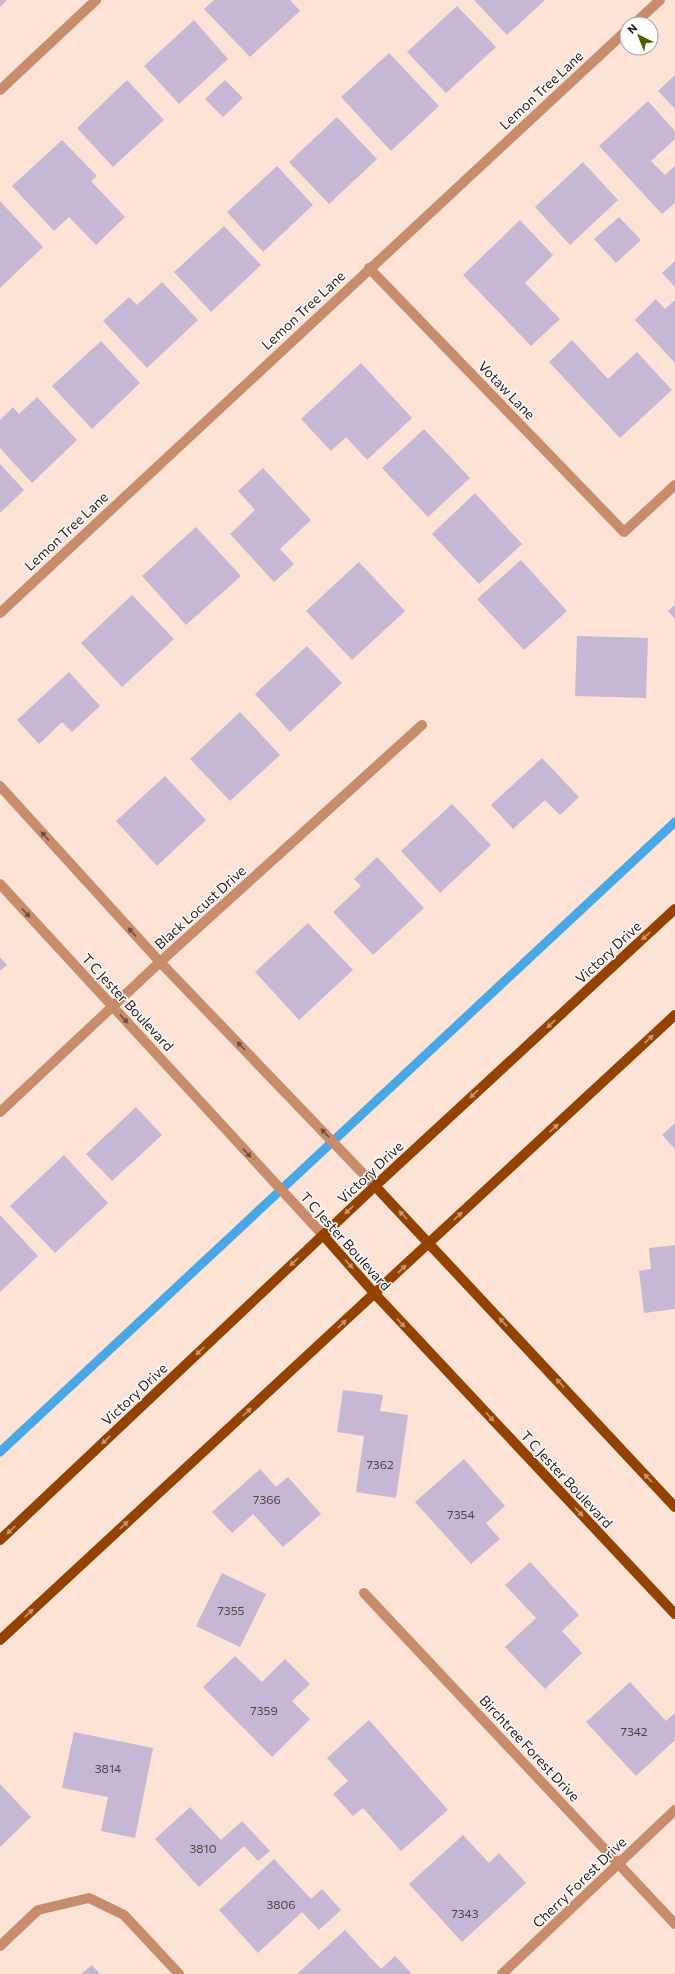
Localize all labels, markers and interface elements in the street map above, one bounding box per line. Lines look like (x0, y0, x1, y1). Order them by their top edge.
north arrow (619, 16, 659, 56)
text: N (624, 21, 639, 36)
street label: Lemon Tree Lane (496, 47, 586, 133)
street label: Lemon Tree Lane (258, 267, 348, 353)
street label: Votaw Lane (475, 357, 539, 423)
street label: Lemon Tree Lane (21, 488, 111, 574)
one-way arrow (41, 831, 50, 840)
street label: Black Locust Drive (151, 862, 249, 952)
one-way arrow (22, 908, 31, 918)
street label: Victory Drive (572, 917, 644, 987)
one-way arrow (128, 927, 137, 937)
one-way arrow (641, 931, 651, 941)
street label: T C Jester Boulevard (79, 950, 177, 1054)
one-way arrow (119, 1014, 129, 1024)
one-way arrow (546, 1019, 556, 1029)
one-way arrow (644, 1035, 654, 1044)
one-way arrow (236, 1041, 246, 1051)
one-way arrow (469, 1090, 479, 1099)
one-way arrow (549, 1123, 559, 1133)
one-way arrow (321, 1129, 330, 1138)
street label: Victory Drive (334, 1137, 406, 1207)
one-way arrow (243, 1148, 252, 1158)
street label: T C Jester Boulevard (297, 1188, 395, 1294)
one-way arrow (344, 1206, 354, 1215)
one-way arrow (398, 1210, 408, 1220)
one-way arrow (453, 1212, 464, 1221)
one-way arrow (290, 1257, 299, 1266)
one-way arrow (344, 1259, 353, 1270)
one-way arrow (397, 1264, 407, 1273)
one-way arrow (499, 1317, 508, 1327)
one-way arrow (396, 1318, 405, 1327)
one-way arrow (337, 1319, 347, 1329)
one-way arrow (195, 1346, 205, 1356)
street label: Victory Drive (98, 1359, 170, 1429)
one-way arrow (555, 1378, 565, 1388)
one-way arrow (242, 1407, 252, 1417)
one-way arrow (485, 1412, 495, 1422)
street label: T C Jester Boulevard (518, 1427, 616, 1531)
one-way arrow (101, 1435, 110, 1444)
house number: 7362 (366, 1457, 394, 1471)
one-way arrow (644, 1473, 653, 1484)
house number: 7366 (253, 1492, 281, 1506)
house number: 7354 (447, 1507, 475, 1521)
one-way arrow (574, 1507, 584, 1517)
one-way arrow (119, 1521, 129, 1530)
one-way arrow (6, 1525, 16, 1534)
house number: 7355 (218, 1603, 245, 1617)
one-way arrow (24, 1609, 34, 1618)
street label: Birchtree Forest Drive (476, 1691, 584, 1805)
house number: 7359 (250, 1703, 278, 1717)
house number: 7342 (621, 1724, 648, 1738)
house number: 3814 (95, 1761, 121, 1775)
street label: Cherry Forest Drive (529, 1833, 629, 1931)
house number: 3810 (189, 1841, 217, 1855)
house number: 3806 (266, 1897, 296, 1911)
house number: 7343 (451, 1906, 479, 1920)

